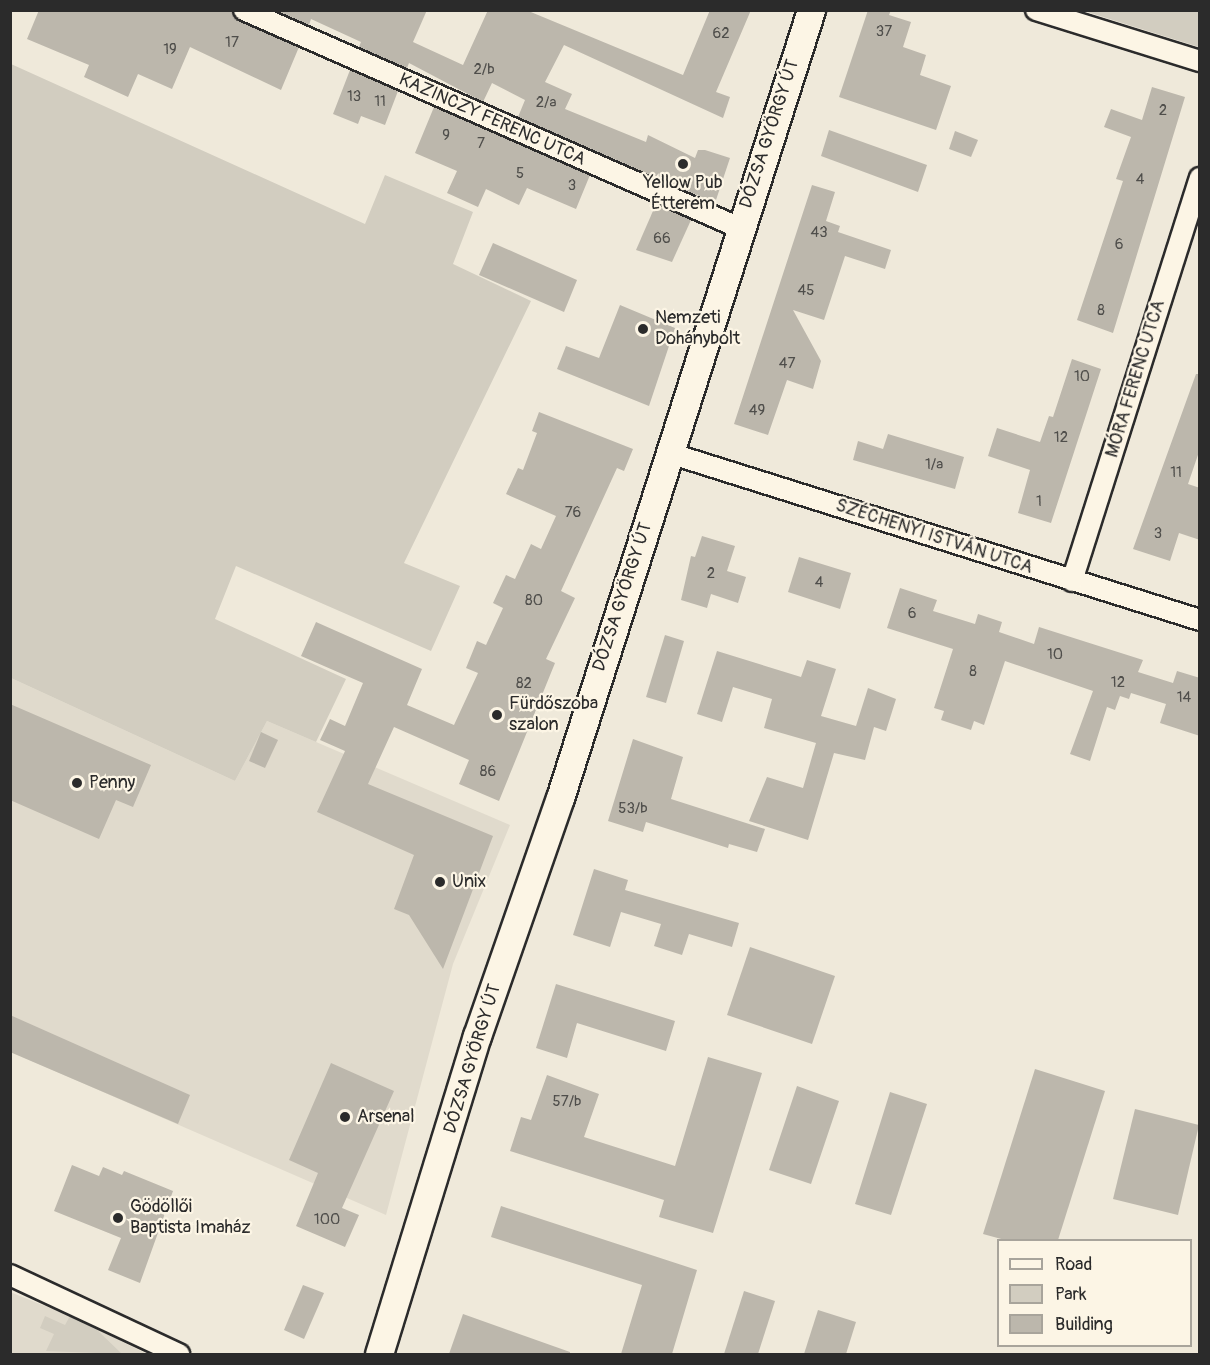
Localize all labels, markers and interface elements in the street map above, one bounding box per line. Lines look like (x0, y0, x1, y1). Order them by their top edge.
house number: 37 (876, 23, 892, 41)
house number: 62 (712, 25, 730, 43)
house number: 17 (225, 34, 239, 52)
house number: 19 (163, 41, 177, 59)
street label: DÓZSA GYÖRGY ÚT (736, 57, 804, 211)
house number: 2/b (473, 61, 495, 79)
street label: KAZINCZY FERENC UTCA (395, 69, 589, 171)
house number: 13 (347, 88, 361, 106)
house number: 11 (374, 93, 386, 111)
house number: 2/a (536, 94, 556, 112)
house number: 2 (1159, 102, 1167, 120)
house number: 9 (442, 127, 450, 145)
house number: 7 (477, 135, 485, 153)
marker: Yellow Pub Étterem (676, 157, 690, 171)
house number: 5 (516, 165, 524, 183)
house number: 4 (1136, 171, 1144, 189)
place label: Yellow Pub Étterem (643, 173, 723, 216)
house number: 3 (568, 177, 576, 195)
house number: 43 (810, 224, 828, 242)
house number: 66 (653, 230, 671, 248)
house number: 6 (1115, 236, 1123, 254)
house number: 45 (798, 282, 814, 300)
street label: MÓRA FERENC UTCA (1102, 298, 1170, 460)
house number: 8 (1097, 302, 1105, 320)
place label: Nemzeti Dohánybolt (655, 308, 740, 350)
marker: Nemzeti Dohánybolt (636, 322, 650, 336)
house number: 47 (779, 355, 795, 373)
house number: 10 (1074, 368, 1090, 386)
house number: 49 (749, 402, 765, 420)
house number: 12 (1054, 429, 1068, 447)
house number: 1/a (925, 456, 943, 474)
house number: 11 (1170, 464, 1182, 482)
house number: 1 (1036, 493, 1042, 511)
street label: SZÉCHENYI ISTVÁN UTCA (833, 495, 1035, 579)
house number: 76 (565, 504, 581, 522)
street label: DÓZSA GYÖRGY ÚT (589, 520, 657, 674)
house number: 3 (1154, 525, 1162, 543)
house number: 2 (707, 565, 715, 583)
house number: 4 (815, 574, 823, 592)
house number: 80 (525, 592, 543, 610)
house number: 6 (908, 605, 916, 623)
house number: 10 (1047, 646, 1063, 664)
house number: 8 (969, 663, 977, 681)
house number: 12 (1111, 674, 1125, 692)
house number: 82 (516, 675, 532, 693)
house number: 14 (1177, 689, 1191, 707)
place label: Fürdőszoba szalon (509, 694, 598, 736)
marker: Fürdőszoba szalon (490, 708, 504, 722)
house number: 86 (480, 763, 496, 781)
place label: Penny (89, 772, 135, 794)
marker: Penny (70, 776, 84, 790)
house number: 53/b (618, 800, 648, 818)
place label: Unix (452, 871, 486, 893)
marker: Unix (433, 875, 447, 889)
street label: DÓZSA GYÖRGY ÚT (440, 982, 506, 1136)
house number: 57/b (553, 1093, 581, 1111)
place label: Arsenal (357, 1106, 415, 1128)
marker: Arsenal (338, 1110, 352, 1124)
place label: Gödöllői Baptista Imaház (130, 1197, 251, 1240)
marker: Gödöllői Baptista Imaház (111, 1211, 125, 1225)
house number: 100 (314, 1211, 340, 1229)
legend (997, 1239, 1192, 1347)
text: Road (1055, 1253, 1092, 1276)
text: Park (1055, 1283, 1087, 1306)
text: Building (1055, 1313, 1113, 1336)

